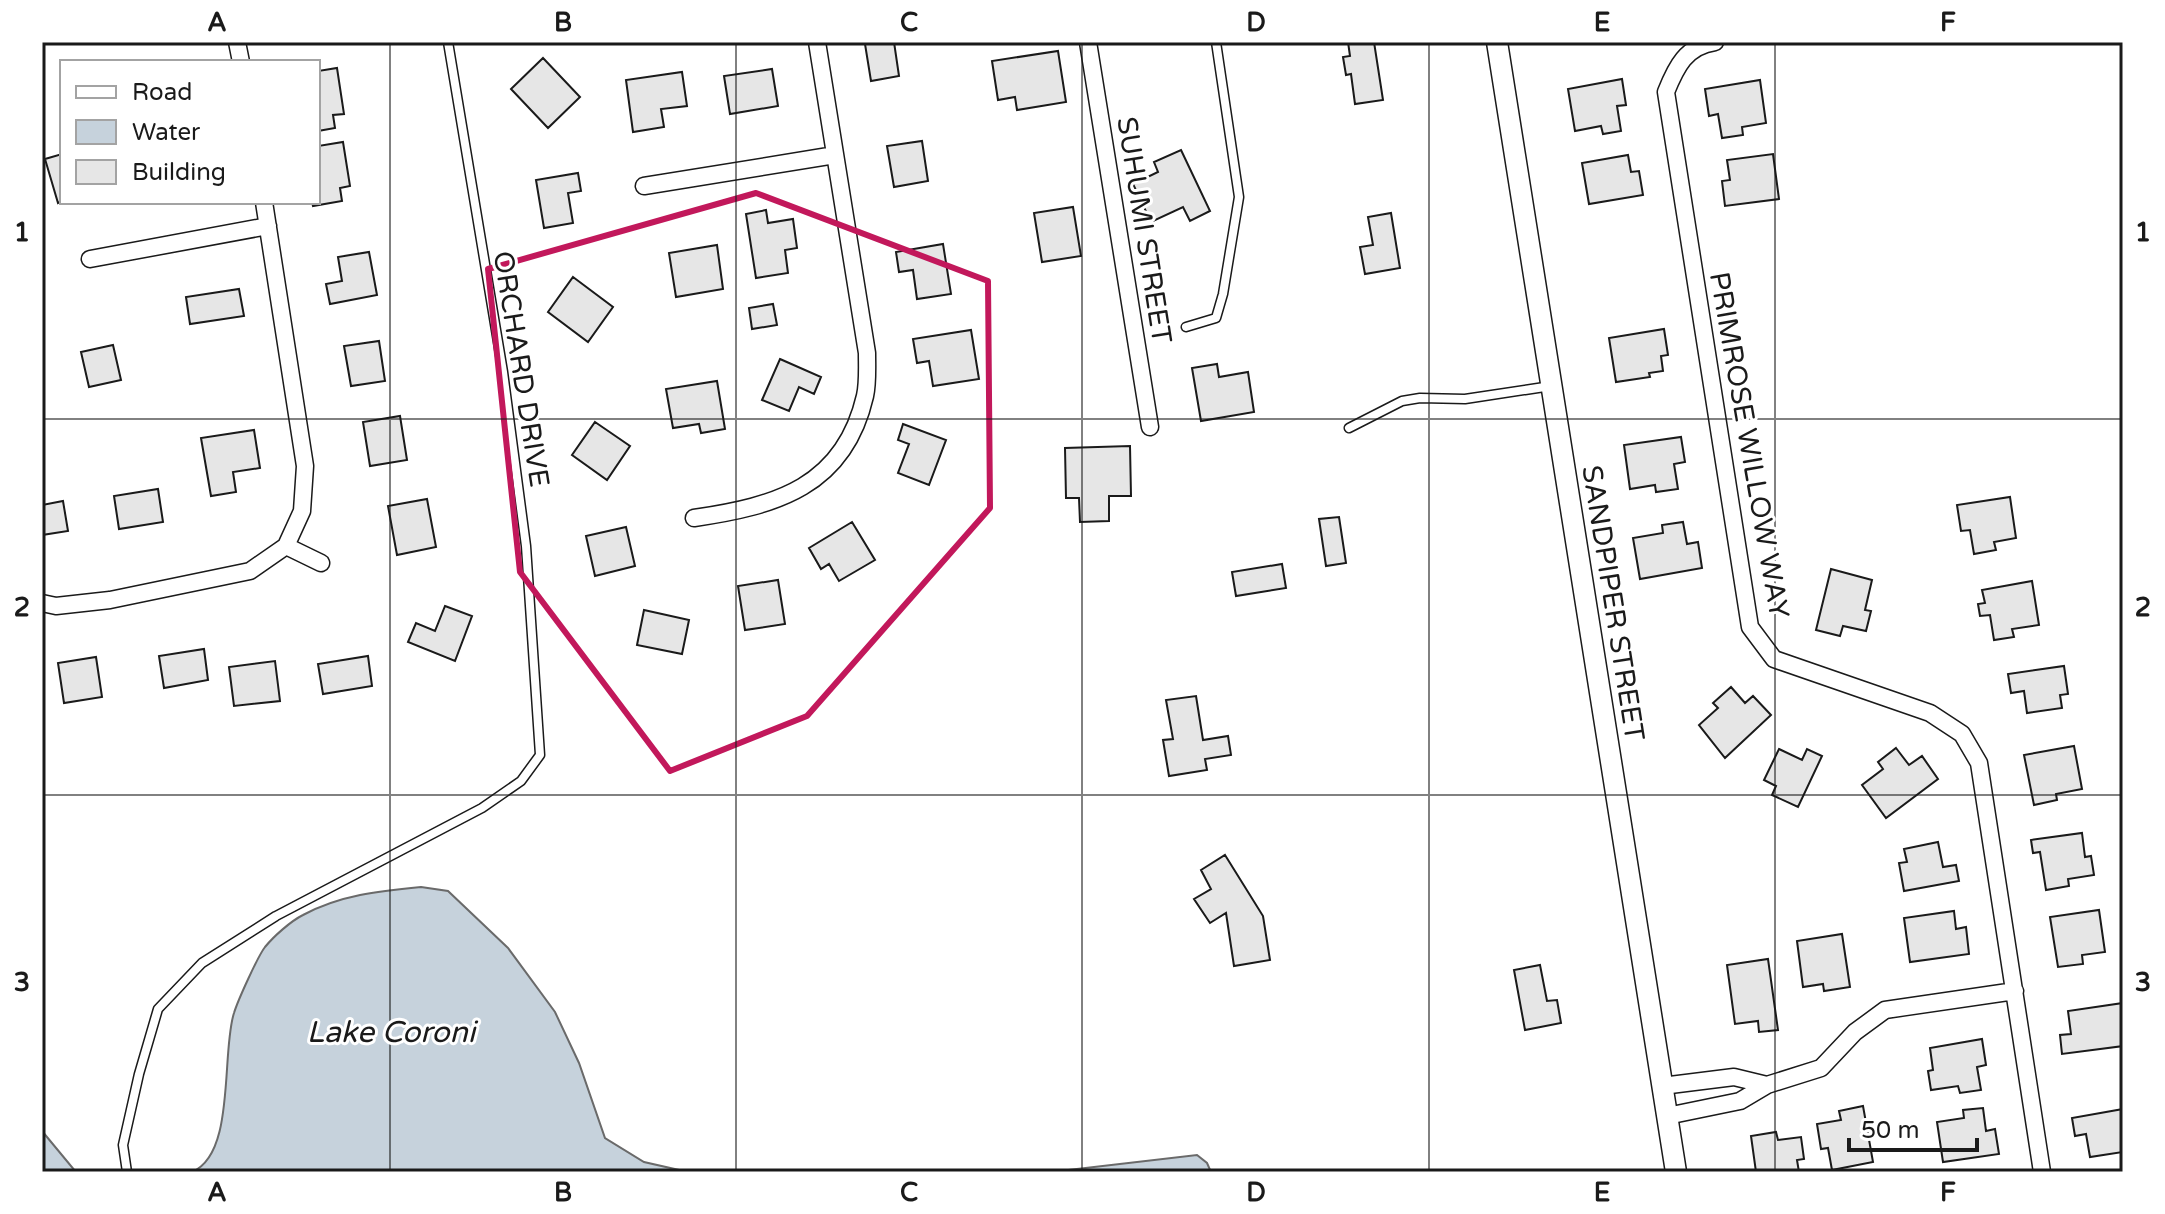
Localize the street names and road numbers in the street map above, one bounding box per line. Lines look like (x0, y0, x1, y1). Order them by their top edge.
street label: SUHUMI STREET (1109, 114, 1179, 346)
street label: ORCHARD DRIVE (486, 249, 556, 490)
street label: PRIMROSE WILLOW WAY (1702, 269, 1796, 621)
street label: SANDPIPER STREET (1574, 463, 1652, 743)

